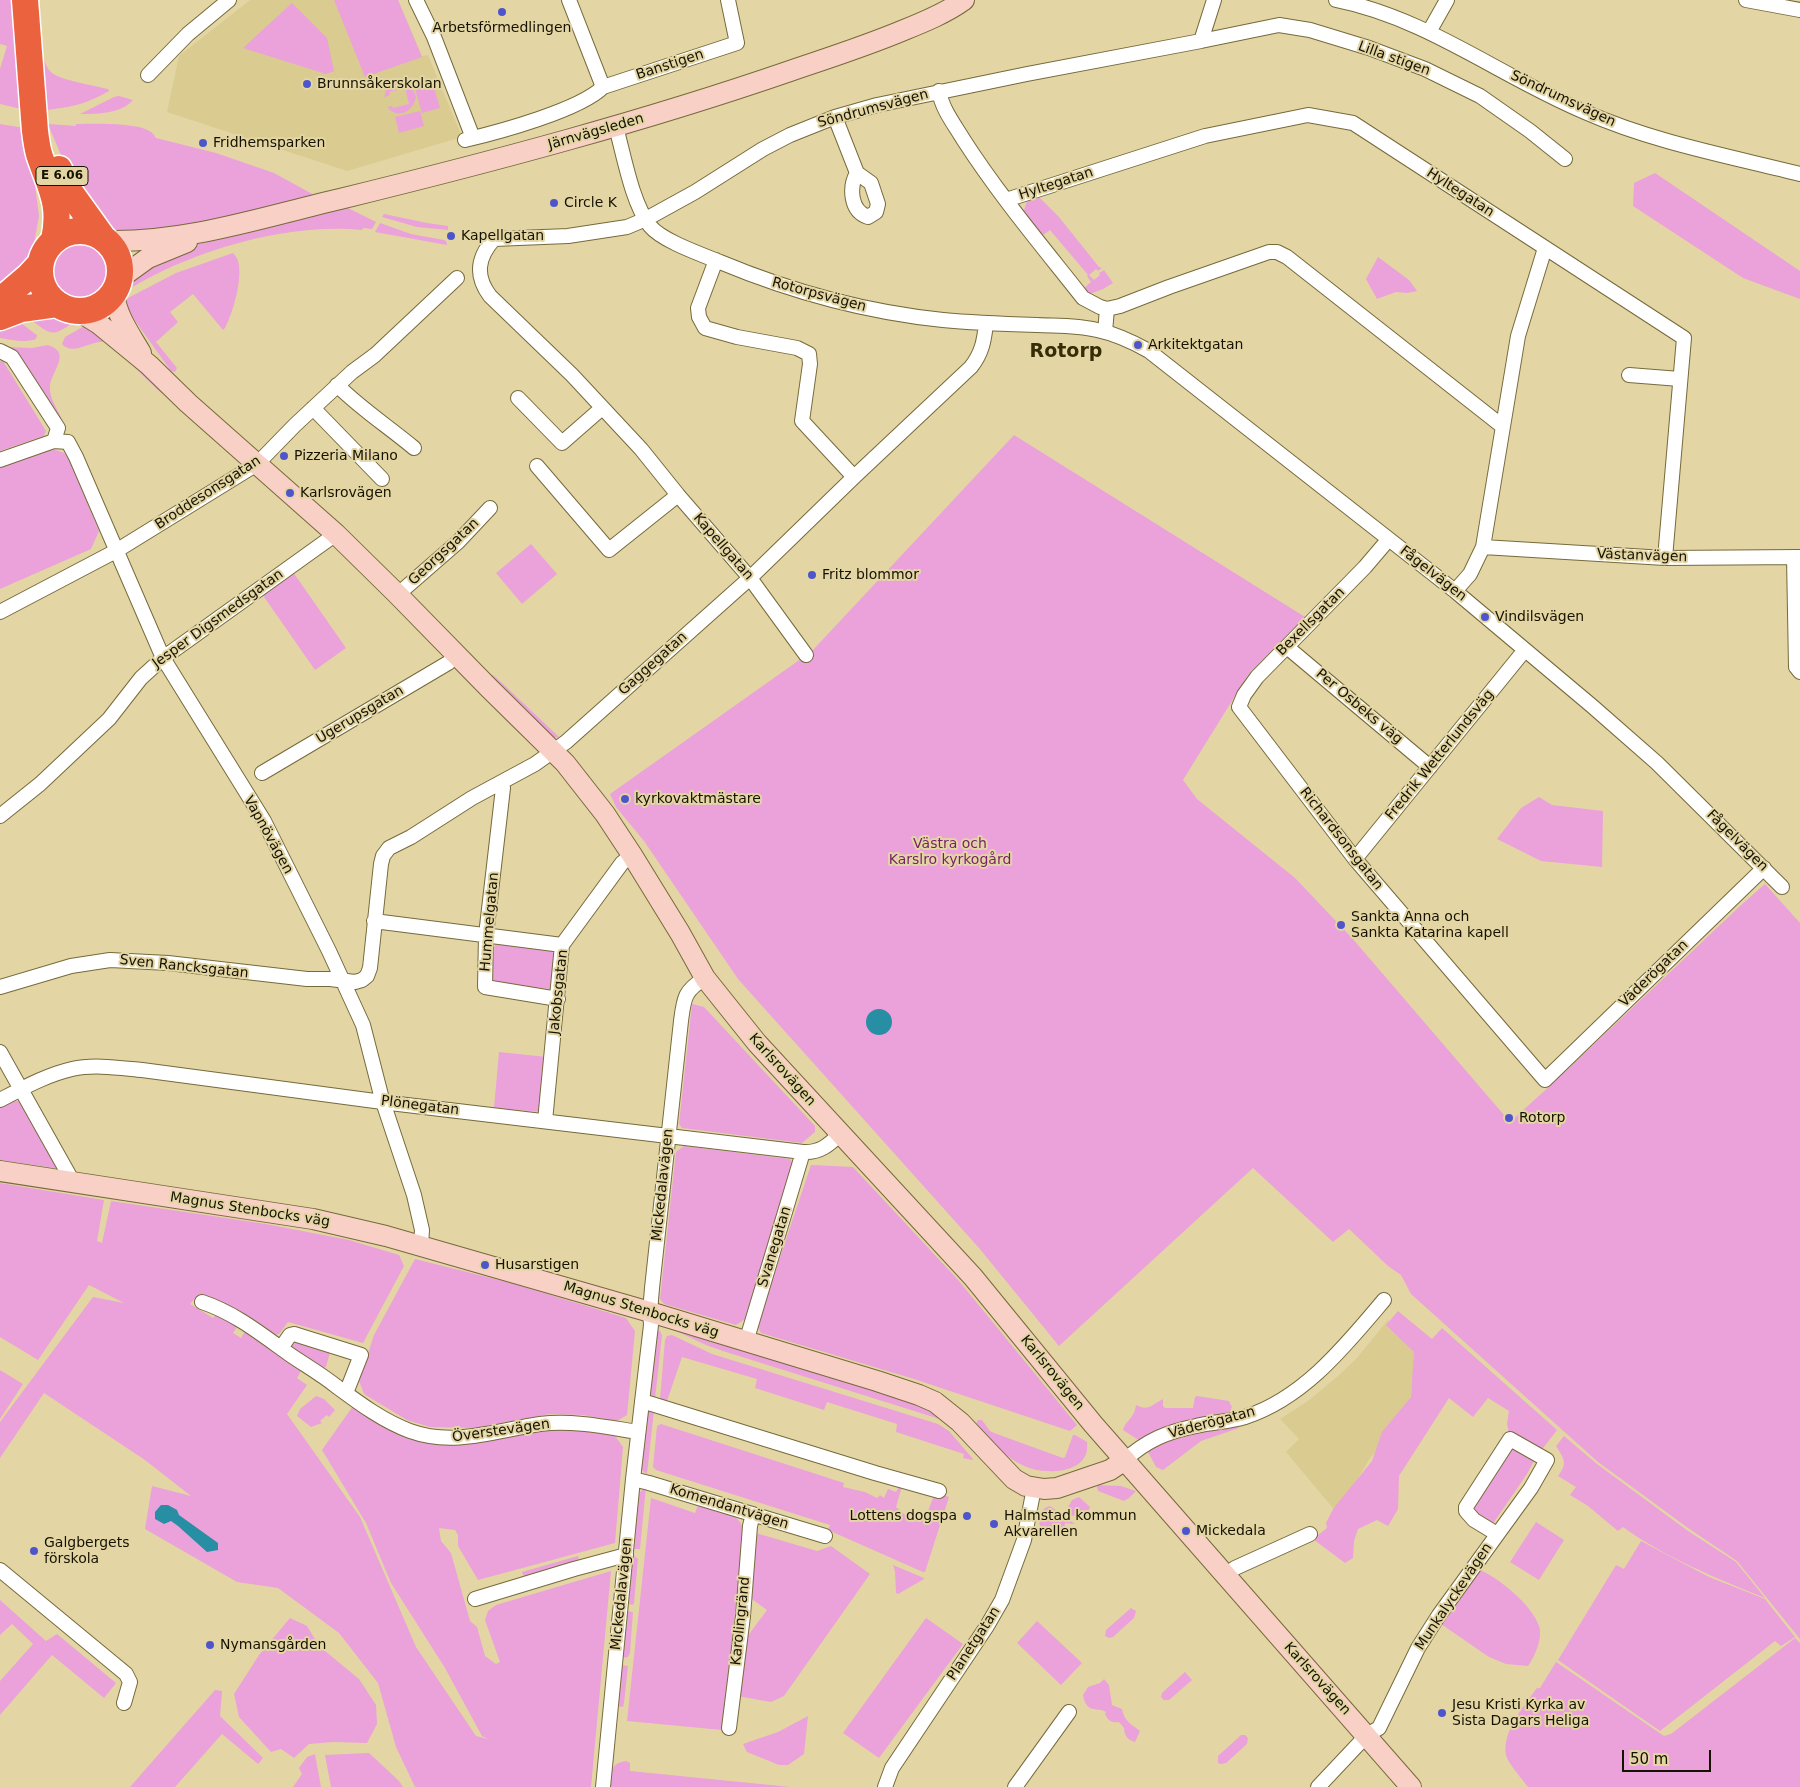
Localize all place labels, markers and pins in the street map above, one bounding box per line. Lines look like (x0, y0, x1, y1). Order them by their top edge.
marker: Arbetsförmedlingen (496, 6, 508, 18)
place label: Arbetsförmedlingen (433, 20, 571, 36)
place label: Brunnsåkerskolan (317, 76, 442, 92)
marker: Brunnsåkerskolan (301, 78, 313, 90)
place label: Fridhemsparken (213, 135, 325, 151)
marker: Fridhemsparken (197, 137, 209, 149)
place label: Circle K (564, 195, 617, 211)
marker: Circle K (548, 197, 560, 209)
place label: Kapellgatan (461, 228, 544, 244)
marker: Kapellgatan (445, 230, 457, 242)
place label: Arkitektgatan (1148, 337, 1243, 353)
marker: Arkitektgatan (1132, 339, 1144, 351)
place label: Pizzeria Milano (294, 448, 398, 464)
marker: Pizzeria Milano (278, 450, 290, 462)
place label: Karlsrovägen (300, 485, 392, 501)
marker: Karlsrovägen (284, 487, 296, 499)
place label: Fritz blommor (822, 567, 919, 583)
marker: Fritz blommor (806, 569, 818, 581)
place label: Vindilsvägen (1495, 609, 1584, 625)
marker: Vindilsvägen (1479, 611, 1491, 623)
place label: kyrkovaktmästare (635, 791, 761, 807)
marker: kyrkovaktmästare (619, 793, 631, 805)
place label: Sankta Anna och Sankta Katarina kapell (1351, 909, 1509, 942)
marker: Sankta Anna och Sankta Katarina kapell (1335, 919, 1347, 931)
place label: Rotorp (1519, 1110, 1565, 1126)
marker: Rotorp (1503, 1112, 1515, 1124)
place label: Husarstigen (495, 1257, 579, 1273)
marker: Husarstigen (479, 1259, 491, 1271)
place label: Lottens dogspa (850, 1508, 957, 1524)
place label: Halmstad kommun Akvarellen (1004, 1508, 1137, 1540)
marker: Lottens dogspa (961, 1510, 973, 1522)
marker: Halmstad kommun Akvarellen (988, 1518, 1000, 1530)
place label: Mickedala (1196, 1523, 1266, 1539)
marker: Mickedala (1180, 1525, 1192, 1537)
place label: Galgbergets förskola (44, 1535, 129, 1568)
marker: Galgbergets förskola (28, 1545, 40, 1557)
place label: Nymansgården (220, 1637, 326, 1653)
marker: Nymansgården (204, 1639, 216, 1651)
place label: Jesu Kristi Kyrka av Sista Dagars Heliga (1452, 1697, 1589, 1730)
marker: Jesu Kristi Kyrka av Sista Dagars Heliga (1436, 1707, 1448, 1719)

